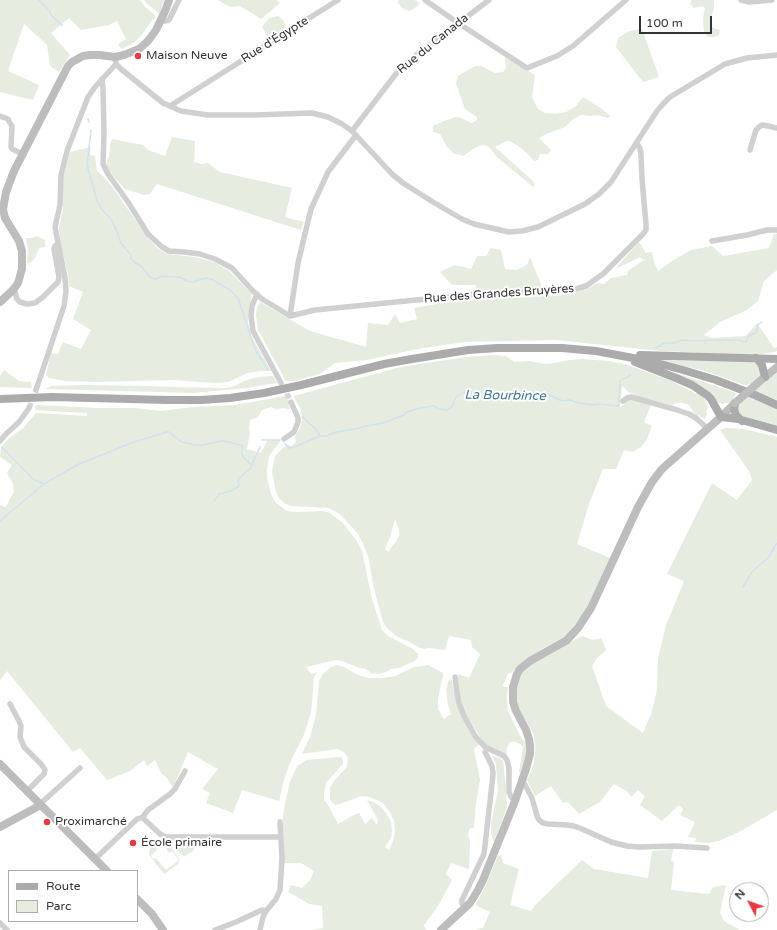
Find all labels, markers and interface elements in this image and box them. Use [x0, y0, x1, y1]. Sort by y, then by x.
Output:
scale bar [641, 8, 714, 34]
street label: Rue du Canada [395, 11, 471, 77]
street label: Rue d'Égypte [239, 14, 311, 66]
text: 100 m [646, 16, 683, 30]
place label: Maison Neuve [146, 49, 227, 63]
marker: Maison Neuve [133, 51, 143, 61]
street label: Rue des Grandes Bruyères [424, 282, 574, 306]
water label: La Bourbince [464, 387, 546, 405]
place label: Proximarché [55, 815, 127, 829]
marker: Proximarché [42, 817, 52, 827]
place label: École primaire [141, 836, 222, 850]
marker: École primaire [128, 838, 138, 848]
legend [8, 870, 138, 922]
text: Route [46, 879, 80, 893]
north arrow [729, 882, 769, 922]
text: N [733, 887, 748, 902]
text: Parc [46, 899, 71, 913]

